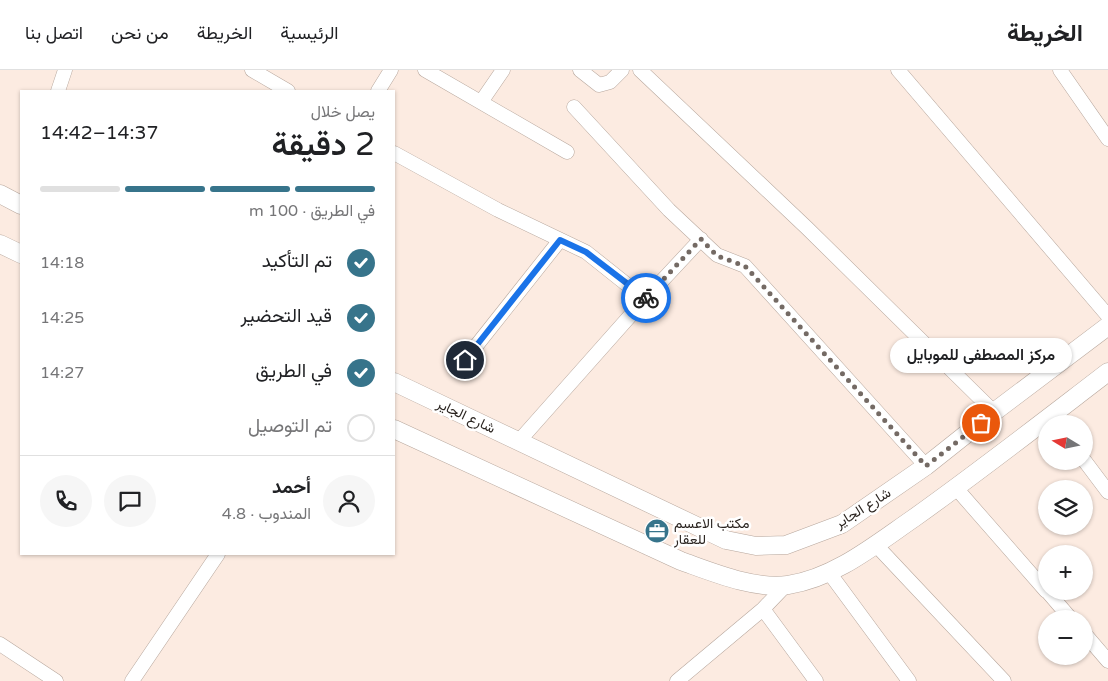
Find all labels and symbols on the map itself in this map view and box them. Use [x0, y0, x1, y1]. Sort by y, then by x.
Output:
courier [621, 273, 671, 323]
callout: مركز المصطفى للموبايل [890, 338, 1072, 373]
pin [444, 339, 486, 381]
street label: شارع الجاير [432, 395, 498, 439]
pin [960, 402, 1002, 444]
north arrow [1038, 415, 1092, 470]
street label: شارع الجاير [831, 484, 895, 534]
place label: مكتب الاعسم للعقار [673, 515, 749, 548]
office icon: مكتب الاعسم للعقار [644, 518, 670, 544]

